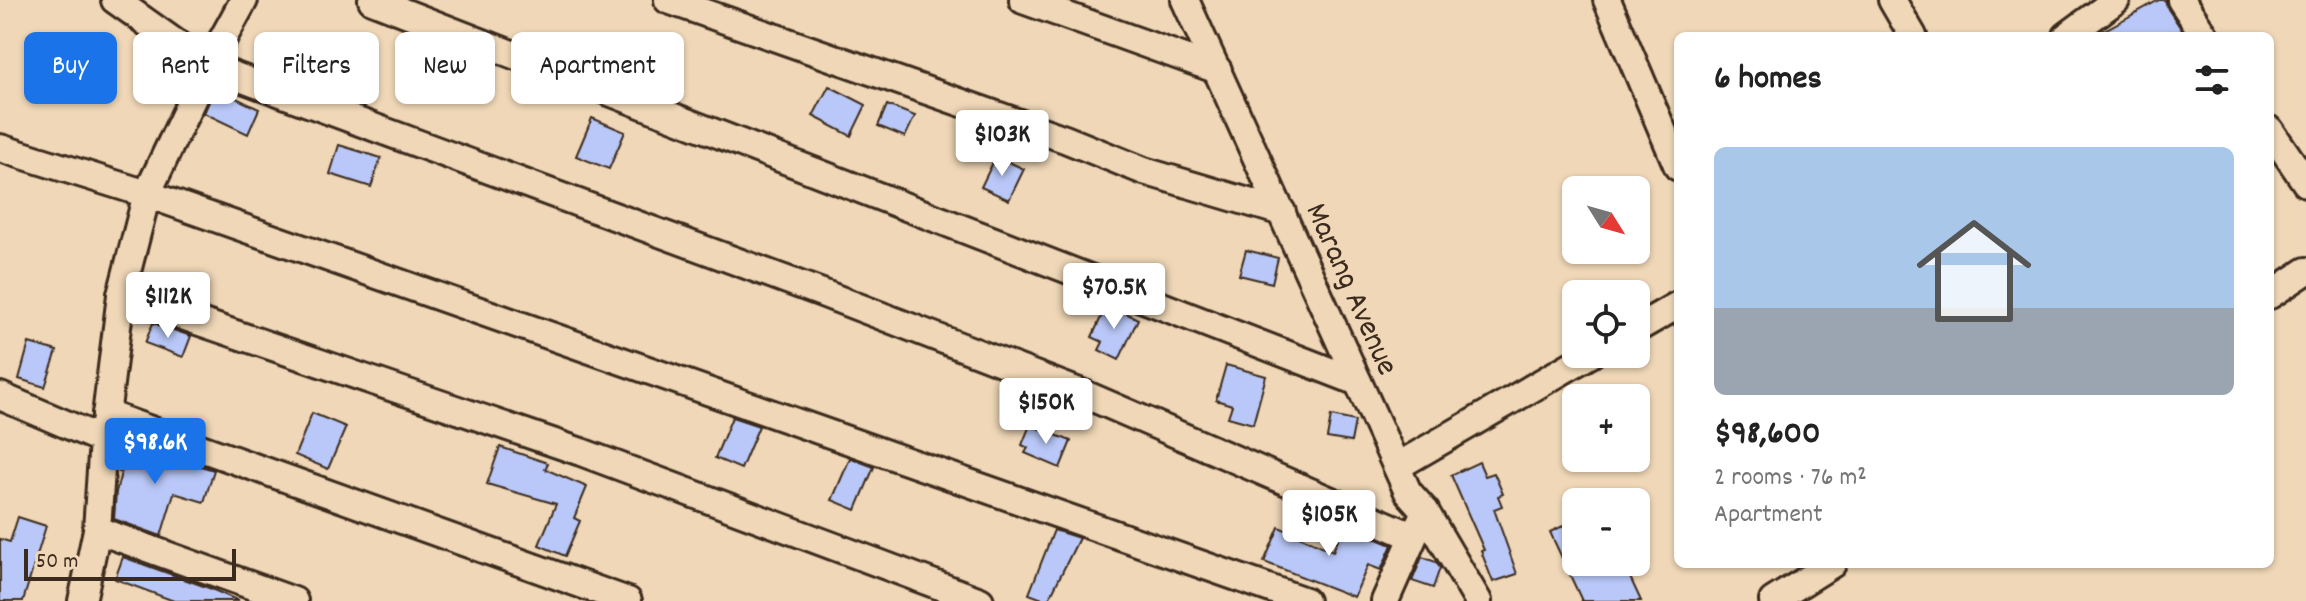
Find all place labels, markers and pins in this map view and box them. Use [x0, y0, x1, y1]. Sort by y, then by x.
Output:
pin: $103K [946, 110, 1058, 178]
pin: $70.5K [1049, 263, 1179, 331]
pin: $112K [112, 272, 224, 340]
pin: $150K [990, 378, 1102, 446]
pin: $98.6K [90, 418, 220, 486]
pin: $105K [1273, 490, 1385, 558]

